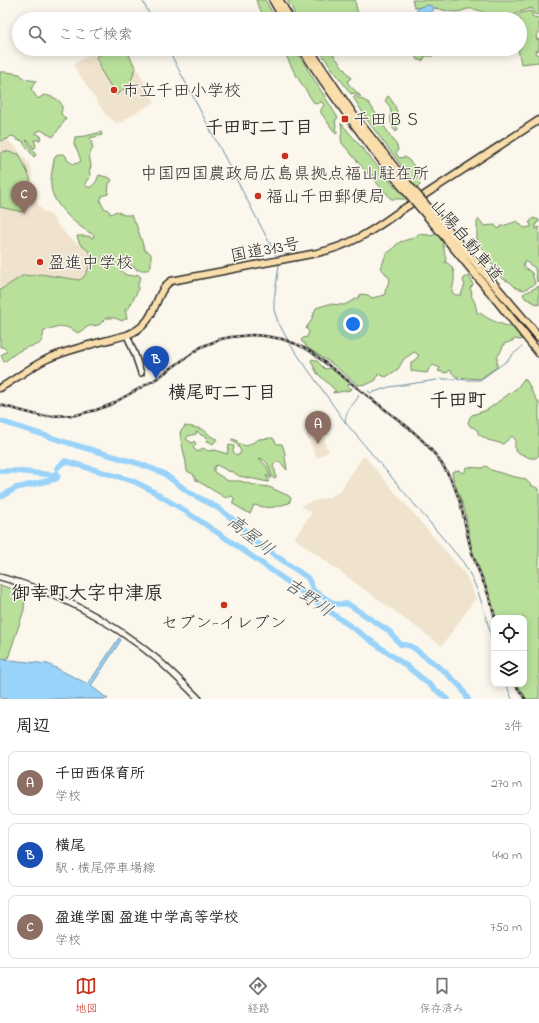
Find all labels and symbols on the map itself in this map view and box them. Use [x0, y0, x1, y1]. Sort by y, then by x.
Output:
place label: 市立千田小学校 [122, 79, 241, 104]
marker: 市立千田小学校 [109, 85, 119, 95]
place label: 千田ＢＳ [353, 108, 421, 133]
marker: 千田ＢＳ [340, 114, 350, 124]
district label: 千田町二丁目 [205, 116, 313, 142]
marker: 中国四国農政局広島県拠点福山駐在所 [280, 151, 290, 161]
place label: 中国四国農政局広島県拠点福山駐在所 [141, 162, 430, 187]
pin: C [11, 181, 37, 214]
place label: 福山千田郵便局 [266, 185, 385, 210]
marker: 福山千田郵便局 [253, 191, 263, 201]
street label: 山陽自動車道 [423, 194, 508, 288]
street label: 国道313号 [228, 231, 302, 269]
place label: 盈進中学校 [48, 251, 133, 276]
marker: 盈進中学校 [35, 257, 45, 267]
your location [343, 314, 363, 334]
pin: B [143, 346, 169, 379]
district label: 横尾町二丁目 [168, 381, 276, 407]
district label: 千田町 [429, 388, 487, 415]
pin: A [305, 411, 331, 444]
water label: 高屋川 [221, 509, 279, 564]
water label: 吉野川 [278, 573, 337, 625]
district label: 御幸町大字中津原 [11, 581, 163, 608]
marker: セブン-イレブン [219, 600, 229, 610]
place label: セブン-イレブン [161, 611, 287, 636]

